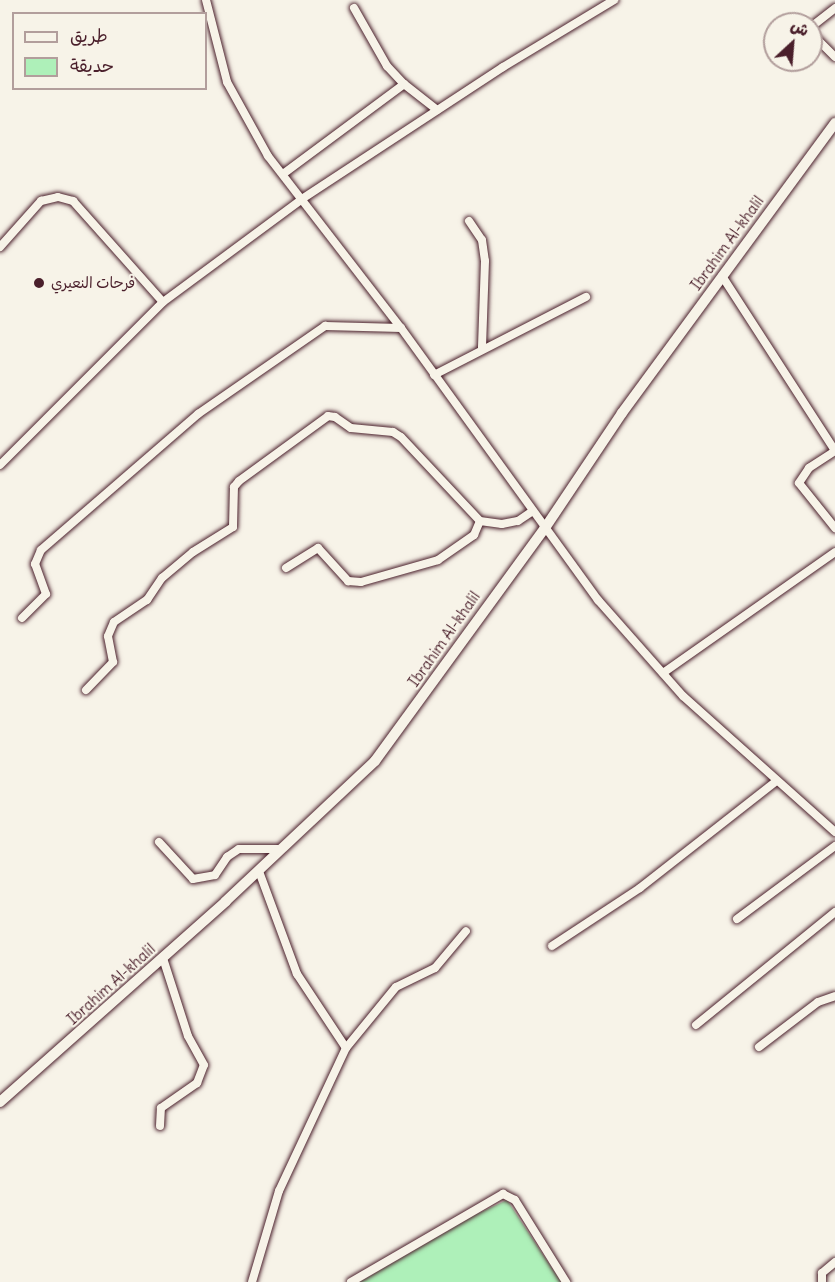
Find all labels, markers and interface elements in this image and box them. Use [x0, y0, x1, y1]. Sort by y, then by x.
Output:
legend [12, 12, 207, 90]
north arrow [763, 12, 823, 72]
text: ش [788, 15, 812, 40]
text: طريق [70, 24, 108, 47]
text: حديقة [70, 54, 114, 77]
street label: Ibrahim Al-khalil [687, 192, 767, 294]
place label: فرحات النعيري [51, 274, 135, 292]
marker: فرحات النعيري [32, 276, 46, 290]
street label: Ibrahim Al-khalil [404, 588, 484, 690]
street label: Ibrahim Al-khalil [63, 940, 159, 1028]

